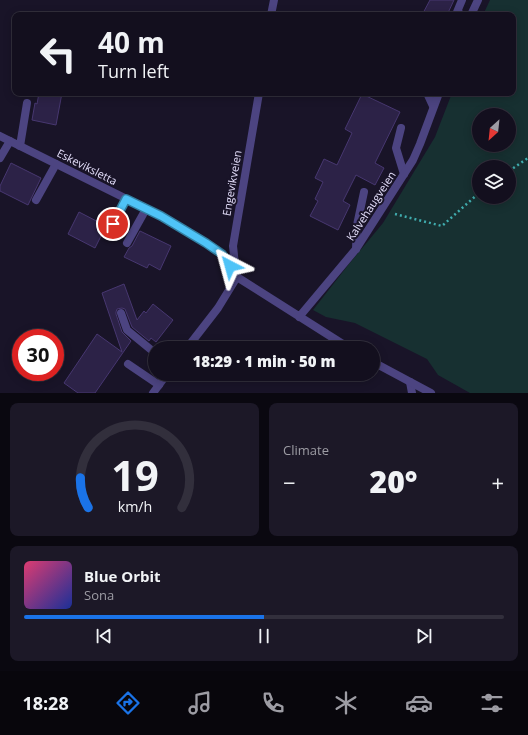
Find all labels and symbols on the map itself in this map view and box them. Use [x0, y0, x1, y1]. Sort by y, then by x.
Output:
north arrow [472, 108, 516, 152]
street label: Eskeviksletta [55, 145, 120, 188]
street label: Engevikveien [218, 149, 245, 217]
street label: Kalvehaugveien [342, 168, 399, 243]
pin [96, 207, 130, 241]
position arrow [209, 245, 251, 287]
speed limit sign: 30 [12, 329, 64, 381]

